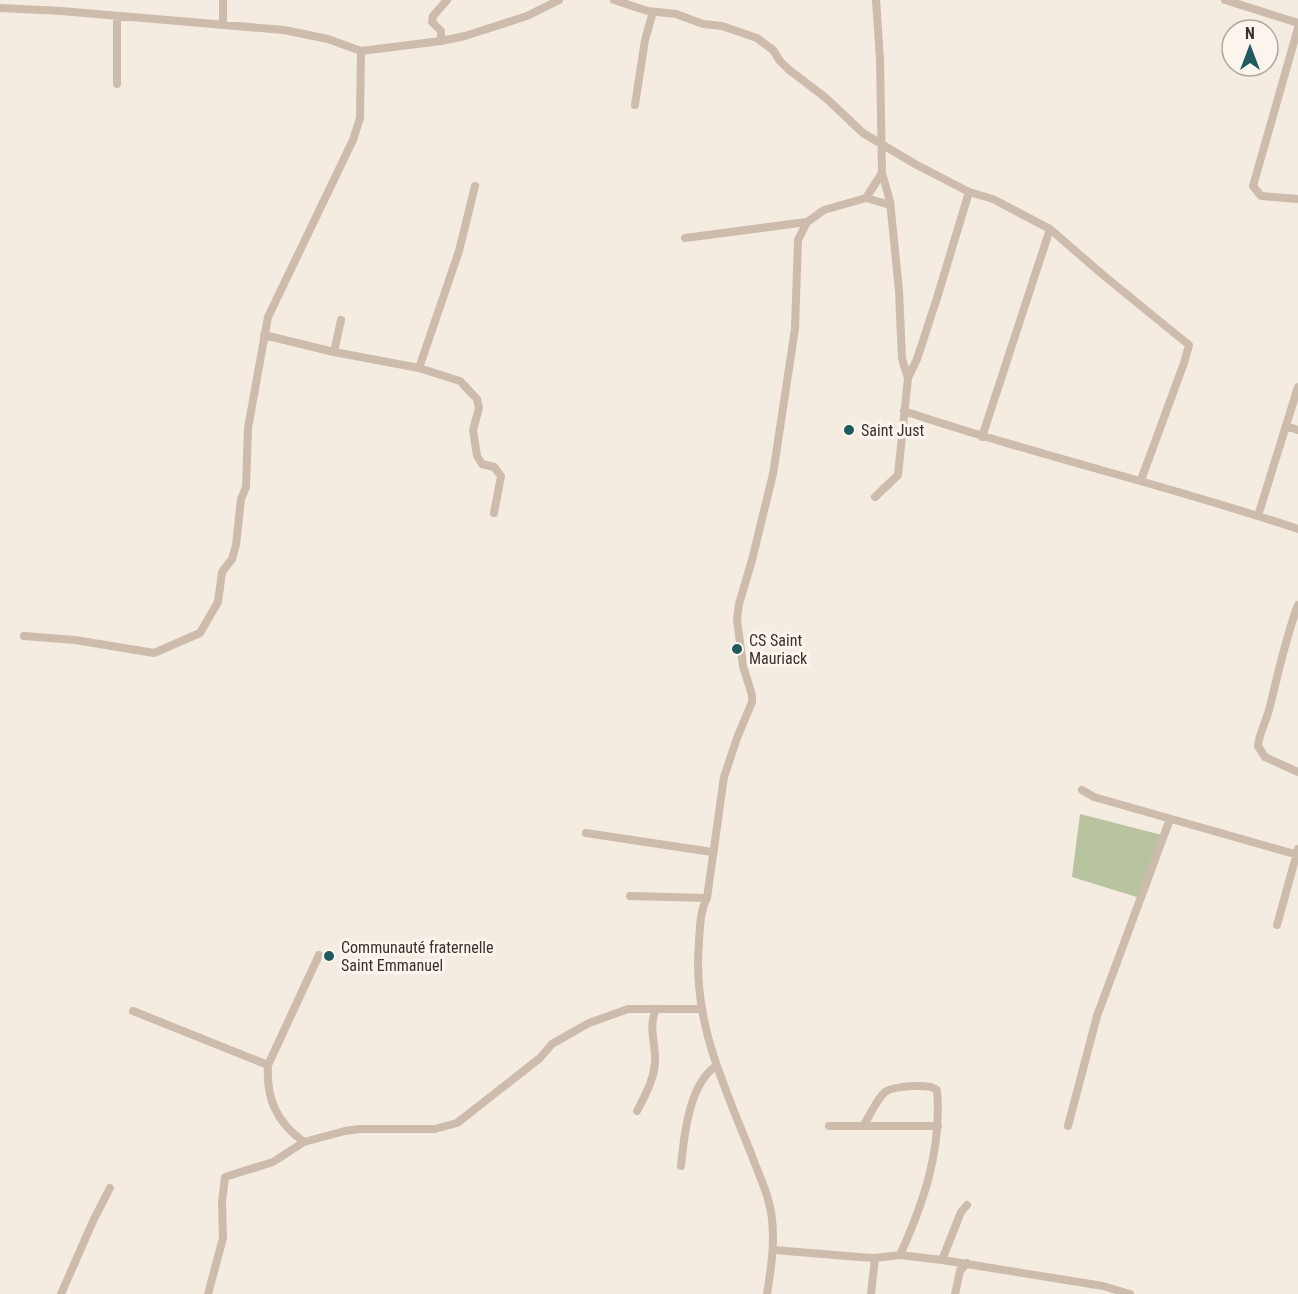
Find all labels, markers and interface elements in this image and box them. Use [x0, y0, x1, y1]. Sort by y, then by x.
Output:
north arrow [1220, 18, 1280, 78]
text: N [1245, 24, 1255, 43]
place label: Saint Just [861, 421, 925, 440]
marker: Saint Just [842, 423, 856, 437]
place label: CS Saint Mauriack [749, 631, 808, 668]
marker: CS Saint Mauriack [730, 642, 744, 656]
place label: Communauté fraternelle Saint Emmanuel [341, 938, 493, 975]
marker: Communauté fraternelle Saint Emmanuel [322, 949, 336, 963]

